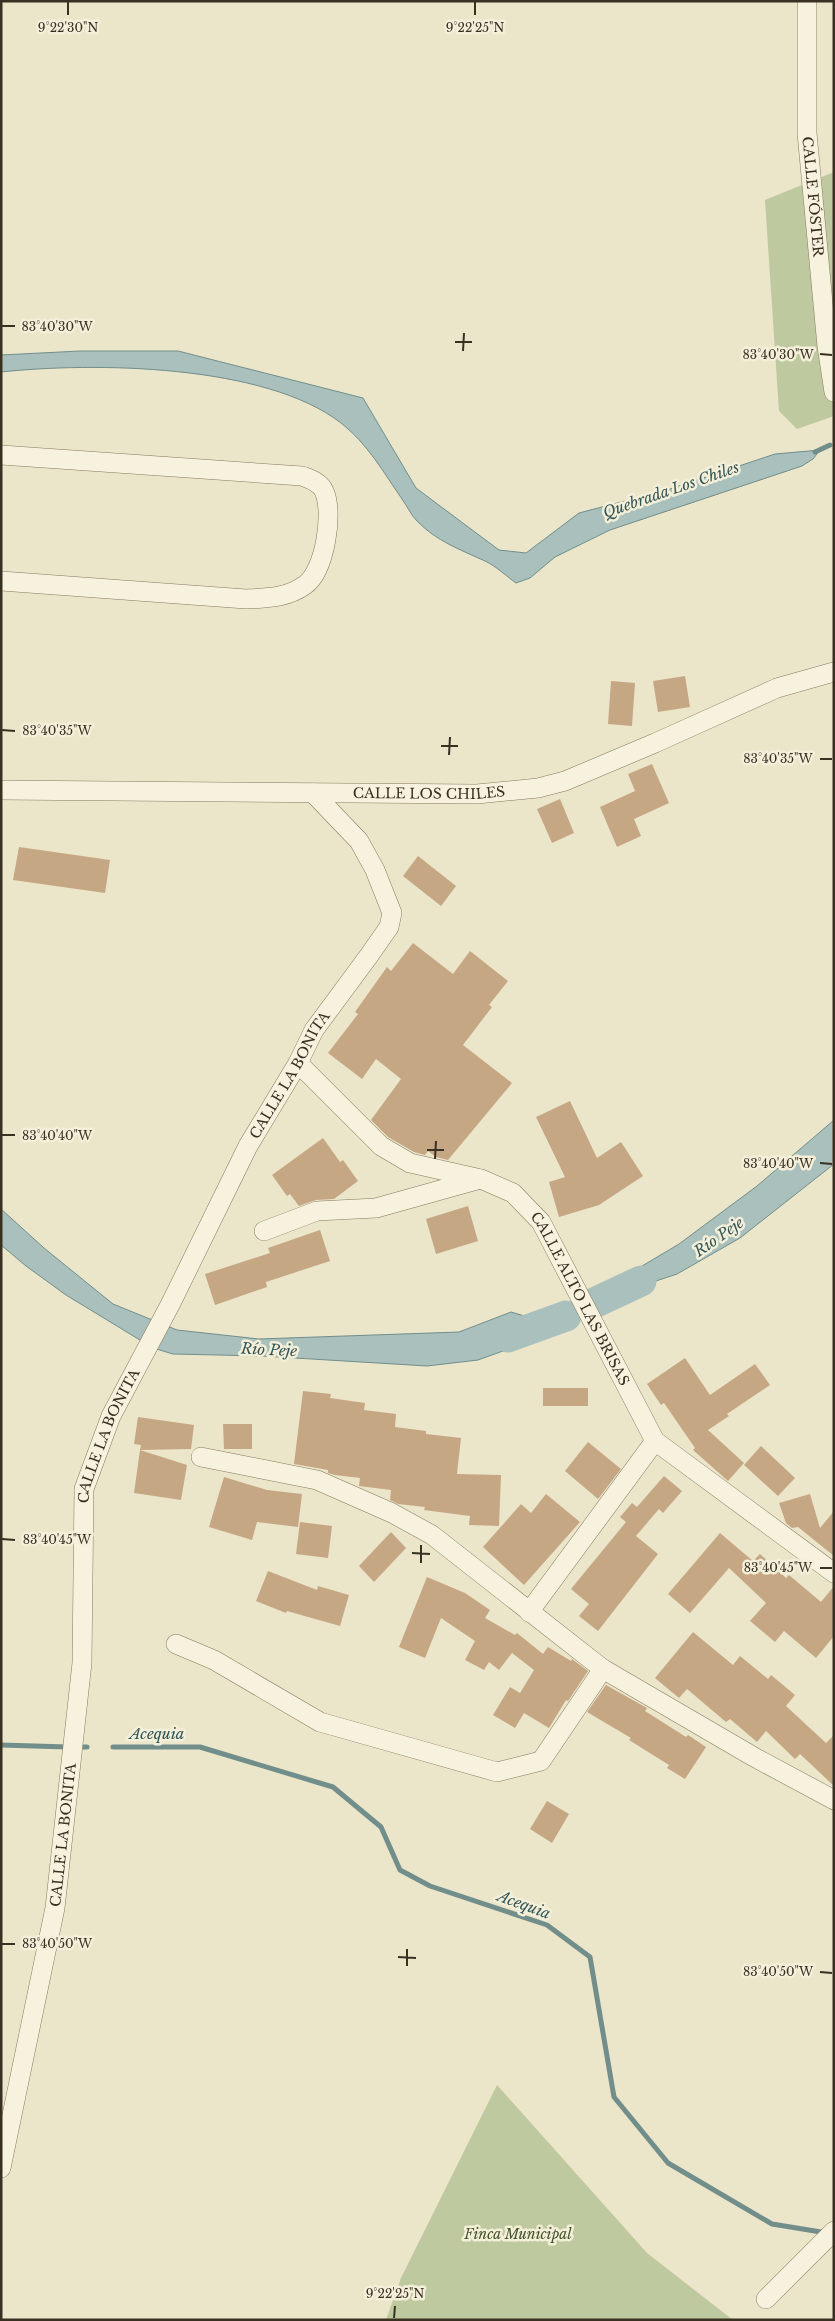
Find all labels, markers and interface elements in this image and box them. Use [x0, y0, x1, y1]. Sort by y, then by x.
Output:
text: 9°22'30"N [38, 20, 98, 35]
text: 9°22'25"N [446, 20, 505, 35]
street label: CALLE FÓSTER [798, 136, 828, 259]
text: 83°40'30"W [21, 319, 93, 334]
text: 83°40'30"W [742, 347, 814, 362]
water label: Quebrada Los Chiles [600, 457, 742, 522]
text: 83°40'35"W [22, 723, 93, 738]
text: 83°40'35"W [743, 751, 814, 766]
street label: CALLE LOS CHILES [353, 782, 506, 803]
street label: CALLE LA BONITA [246, 1008, 334, 1142]
text: 83°40'40"W [22, 1128, 93, 1143]
text: 83°40'40"W [743, 1156, 814, 1171]
street label: CALLE ALTO LAS BRISAS [527, 1208, 634, 1389]
water label: Río Peje [689, 1213, 747, 1261]
water label: Río Peje [239, 1338, 298, 1360]
street label: CALLE LA BONITA [74, 1365, 144, 1503]
text: 83°40'45"W [23, 1532, 92, 1547]
text: 83°40'45"W [744, 1560, 813, 1575]
water label: Acequia [128, 1724, 184, 1743]
street label: CALLE LA BONITA [46, 1762, 80, 1908]
water label: Acequia [493, 1886, 553, 1923]
text: 83°40'50"W [22, 1936, 93, 1951]
text: 83°40'50"W [743, 1964, 814, 1979]
park label: Finca Municipal [463, 2225, 572, 2243]
text: 9°22'25"N [366, 2286, 425, 2301]

